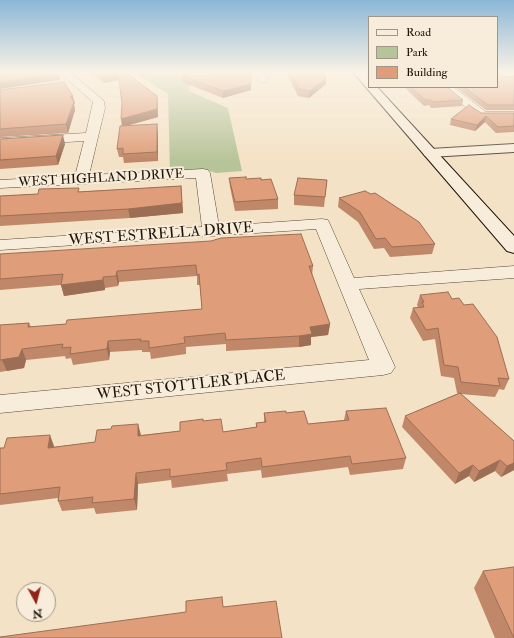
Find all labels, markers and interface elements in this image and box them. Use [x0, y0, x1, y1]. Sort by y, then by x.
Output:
legend [368, 16, 498, 88]
text: Road [406, 25, 431, 40]
text: Park [406, 45, 428, 60]
text: Building [406, 65, 447, 80]
street label: WEST HIGHLAND DRIVE [18, 167, 184, 191]
street label: WEST ESTRELLA DRIVE [68, 220, 254, 250]
street label: WEST STOTTLER PLACE [96, 367, 286, 405]
north arrow [16, 582, 56, 622]
text: N [32, 606, 43, 620]

